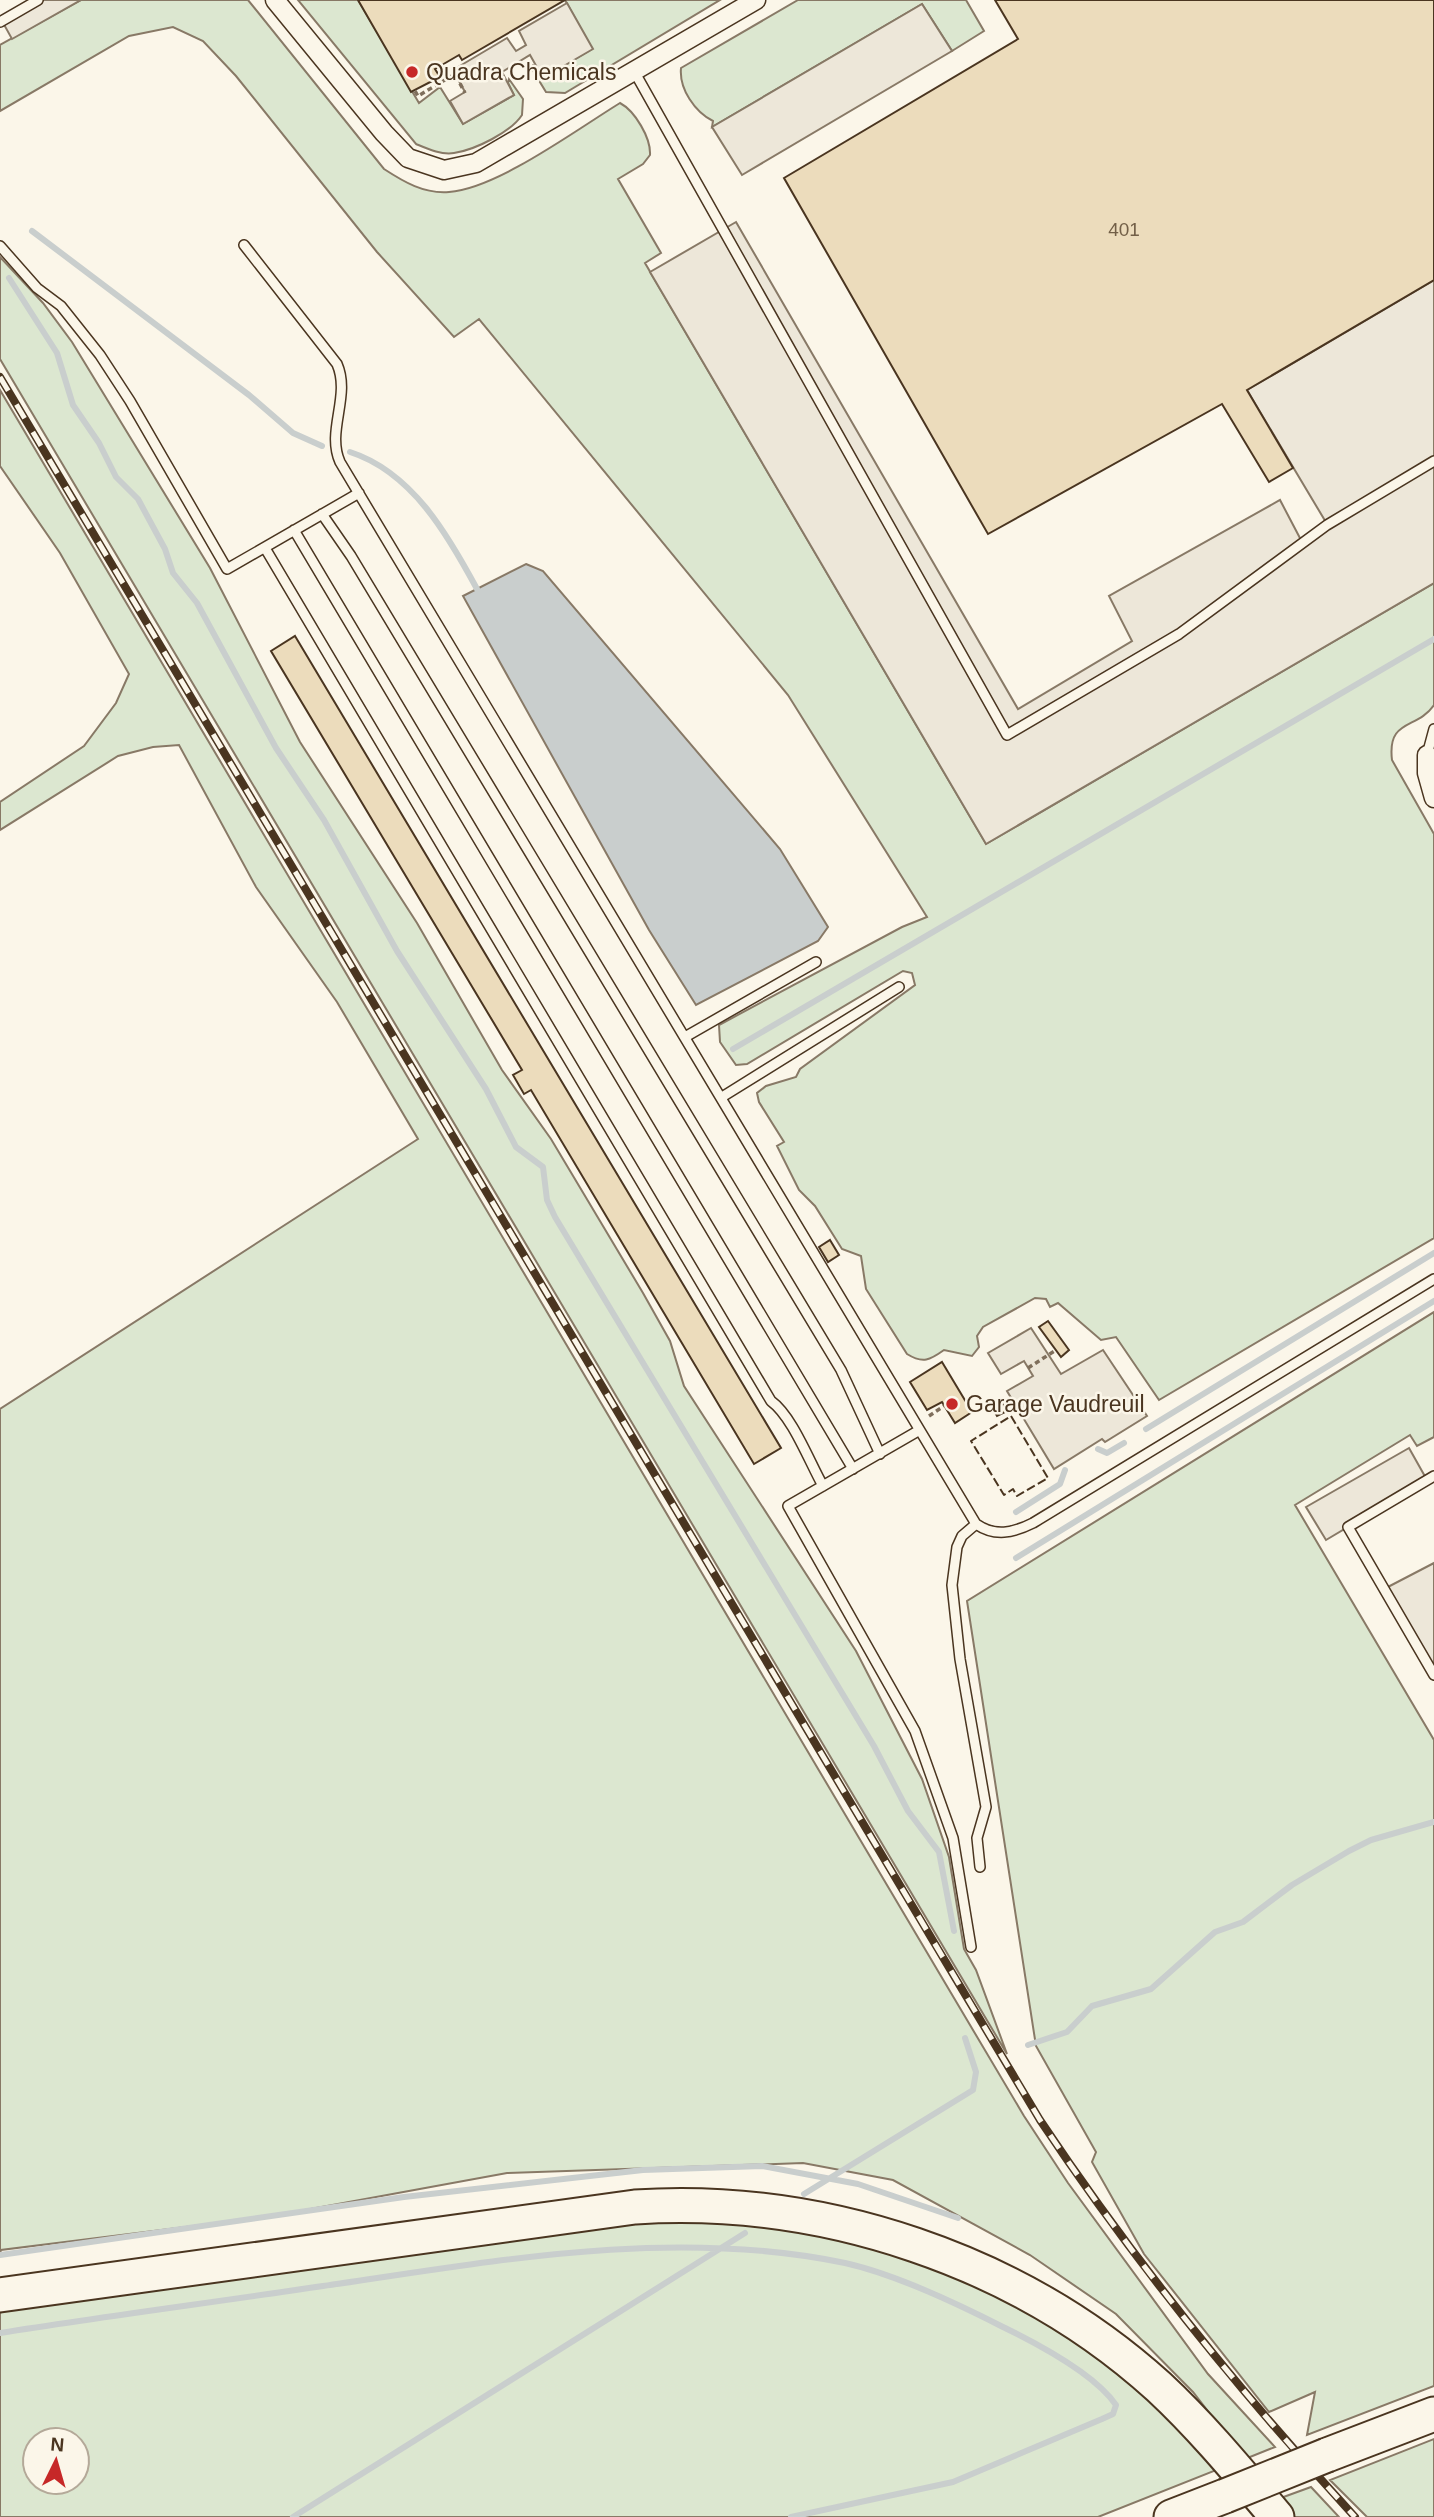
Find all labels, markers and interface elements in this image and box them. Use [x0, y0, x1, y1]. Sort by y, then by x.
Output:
place label: Quadra Chemicals [426, 59, 616, 85]
marker: Quadra Chemicals [404, 64, 420, 80]
house number: 401 [1108, 219, 1140, 240]
place label: Garage Vaudreuil [966, 1391, 1145, 1417]
marker: Garage Vaudreuil [944, 1396, 960, 1412]
north arrow [21, 2426, 91, 2496]
text: N [50, 2434, 65, 2456]

